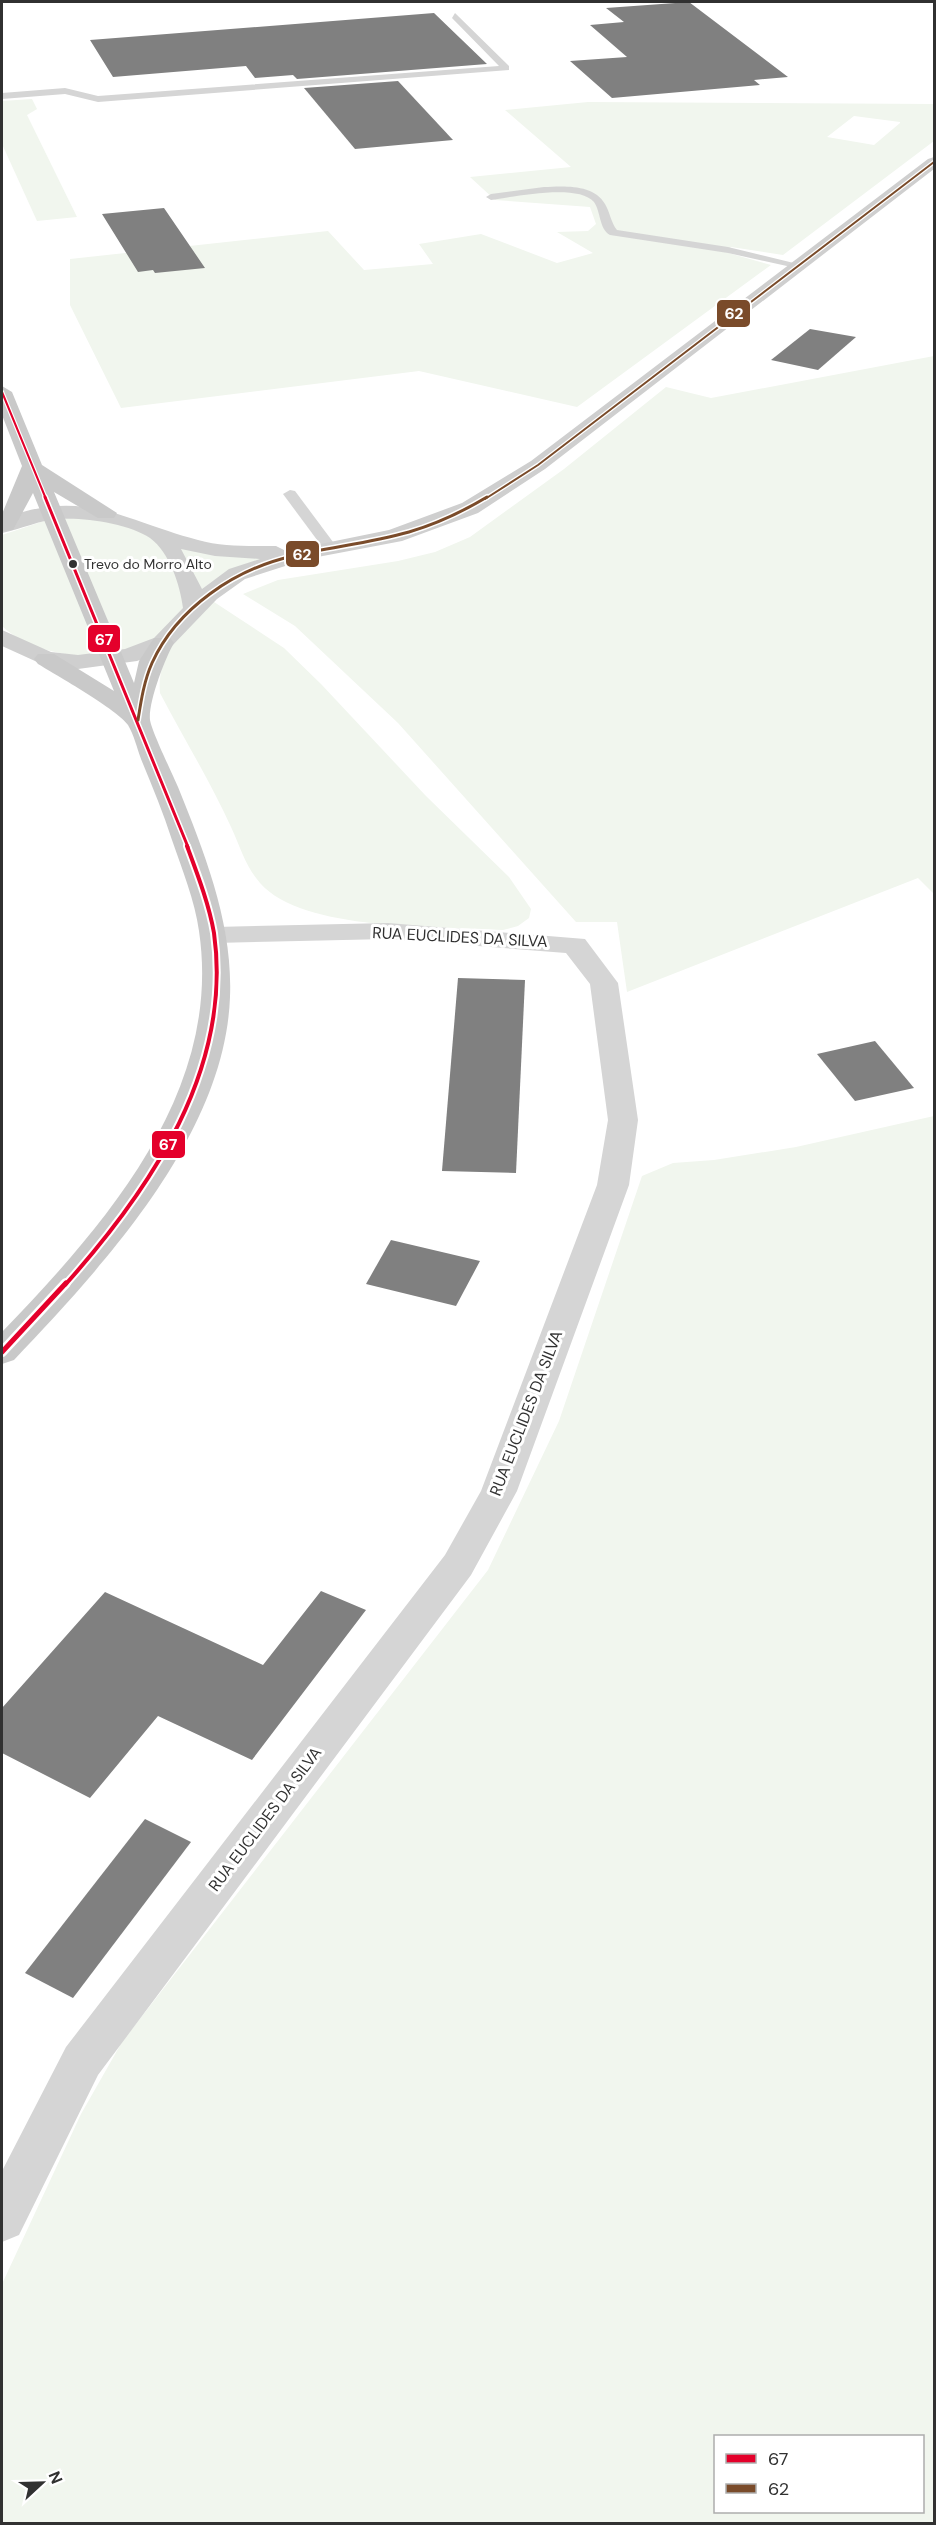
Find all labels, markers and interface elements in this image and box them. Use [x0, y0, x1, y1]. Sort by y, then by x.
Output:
line badge: 62 [716, 299, 751, 328]
text: 62 [724, 303, 744, 324]
line badge: 62 [285, 540, 320, 568]
text: 62 [292, 544, 312, 565]
place label: Trevo do Morro Alto [84, 555, 212, 573]
marker: Trevo do Morro Alto [67, 558, 79, 570]
line badge: 67 [87, 624, 121, 653]
text: 67 [95, 629, 114, 650]
street label: RUA EUCLIDES DA SILVA [372, 922, 549, 952]
line badge: 67 [151, 1130, 186, 1159]
text: 67 [159, 1134, 178, 1155]
street label: RUA EUCLIDES DA SILVA [485, 1327, 567, 1499]
street label: RUA EUCLIDES DA SILVA [204, 1742, 326, 1895]
legend [714, 2435, 924, 2513]
text: 67 [768, 2447, 788, 2471]
north arrow [12, 2453, 72, 2513]
text: N [44, 2468, 67, 2487]
text: 62 [768, 2477, 789, 2501]

